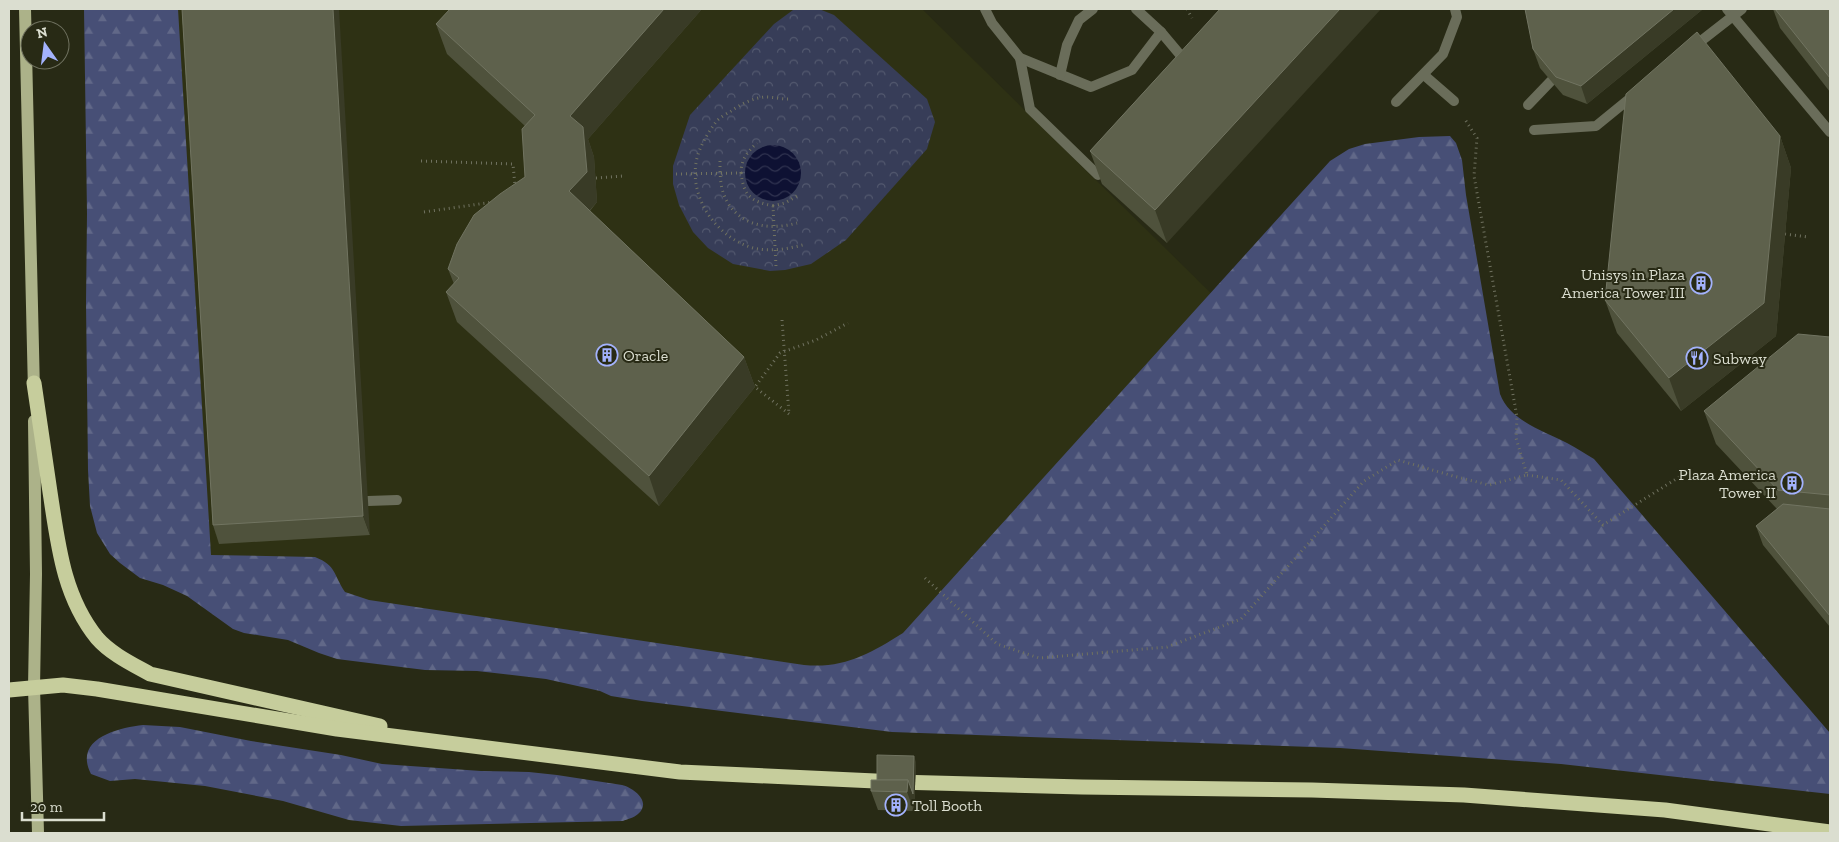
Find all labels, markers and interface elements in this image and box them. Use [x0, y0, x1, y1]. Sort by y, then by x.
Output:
north arrow [20, 20, 70, 70]
text: N [35, 23, 50, 42]
place label: Unisys in Plaza America Tower III [1562, 265, 1685, 302]
building icon: Unisys in Plaza America Tower III [1689, 271, 1713, 295]
building icon: Oracle [595, 343, 619, 367]
place label: Oracle [623, 346, 668, 365]
restaurant icon: Subway [1685, 346, 1709, 370]
place label: Subway [1713, 349, 1768, 368]
place label: Plaza America Tower II [1679, 465, 1776, 502]
building icon: Plaza America Tower II [1780, 471, 1804, 495]
scale bar [22, 790, 105, 822]
building icon: Toll Booth [884, 793, 908, 817]
place label: Toll Booth [912, 796, 982, 815]
text: 20 m [30, 798, 63, 816]

